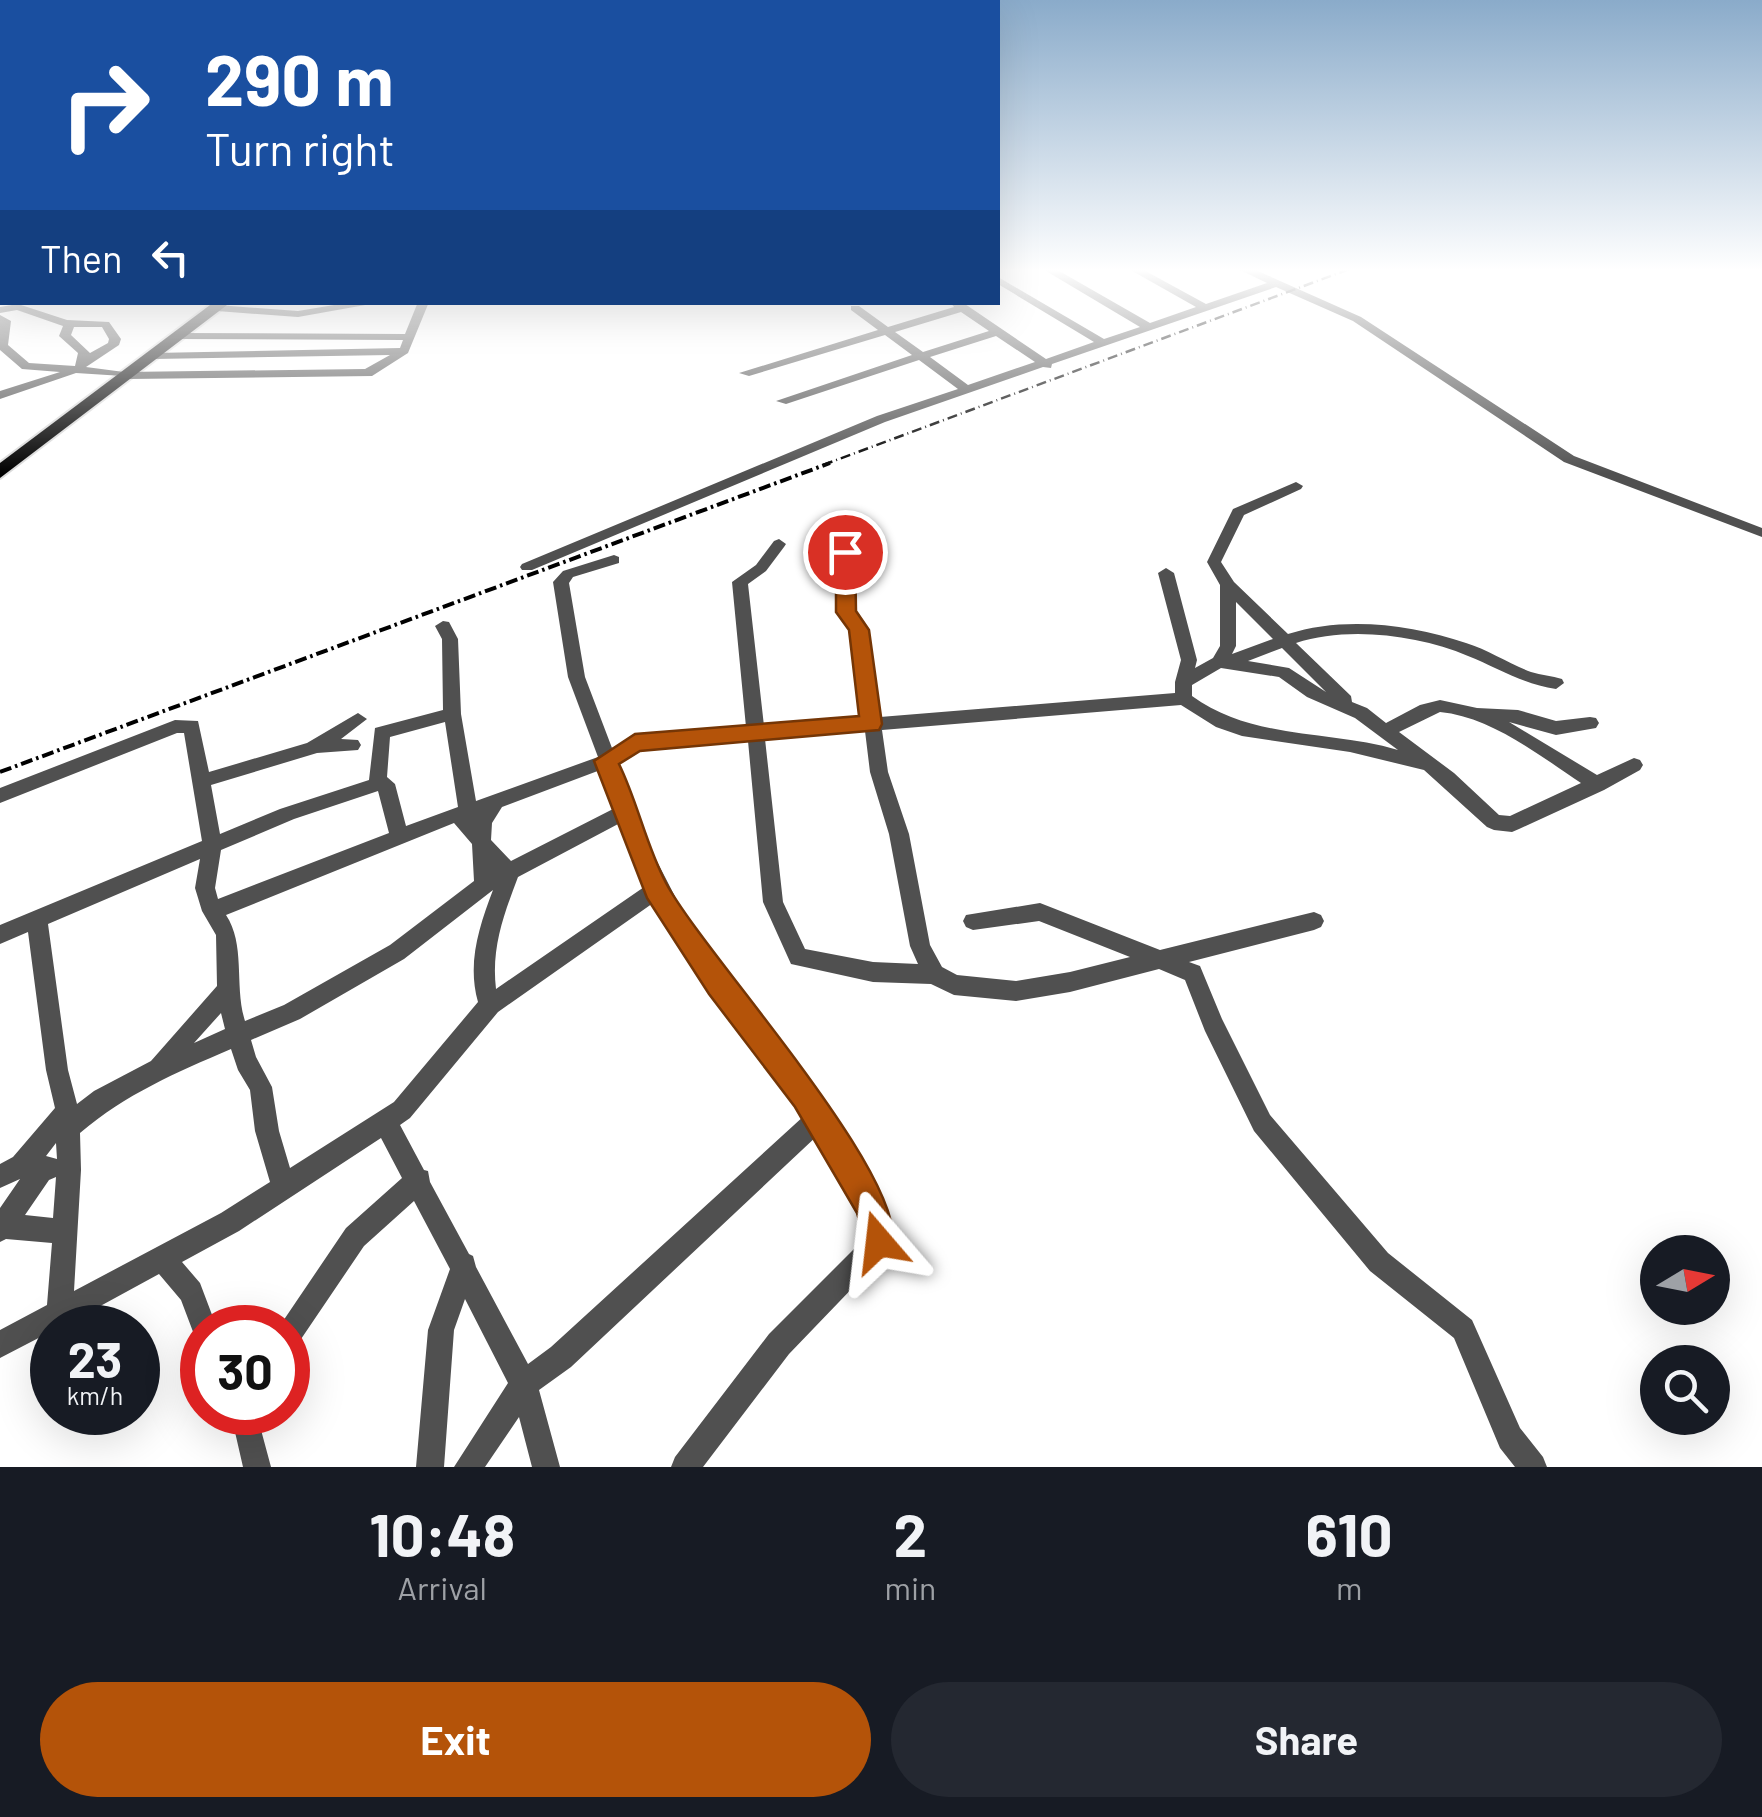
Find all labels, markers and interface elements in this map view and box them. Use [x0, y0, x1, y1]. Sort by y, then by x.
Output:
text: 290 m [205, 36, 394, 120]
icon: right [40, 40, 170, 170]
text: Turn right [205, 121, 395, 175]
icon: left [143, 230, 198, 285]
text: Then [40, 235, 123, 281]
pin [803, 510, 888, 595]
icon: arrive [818, 525, 873, 580]
position arrow [827, 1190, 931, 1294]
north arrow [1640, 1235, 1730, 1325]
map controls [1640, 1235, 1730, 1435]
speed limit sign: 30 [180, 1305, 310, 1435]
text: 23 [68, 1328, 122, 1388]
button: search [1640, 1345, 1730, 1435]
text: km/h [67, 1380, 123, 1410]
text: 10:48 [369, 1497, 515, 1569]
text: 2 [894, 1497, 927, 1569]
text: 610 [1306, 1497, 1393, 1569]
text: Arrival [398, 1568, 487, 1606]
text: min [884, 1568, 936, 1606]
text: m [1336, 1568, 1362, 1606]
button: Exit [40, 1682, 871, 1797]
button: Share [891, 1682, 1722, 1797]

